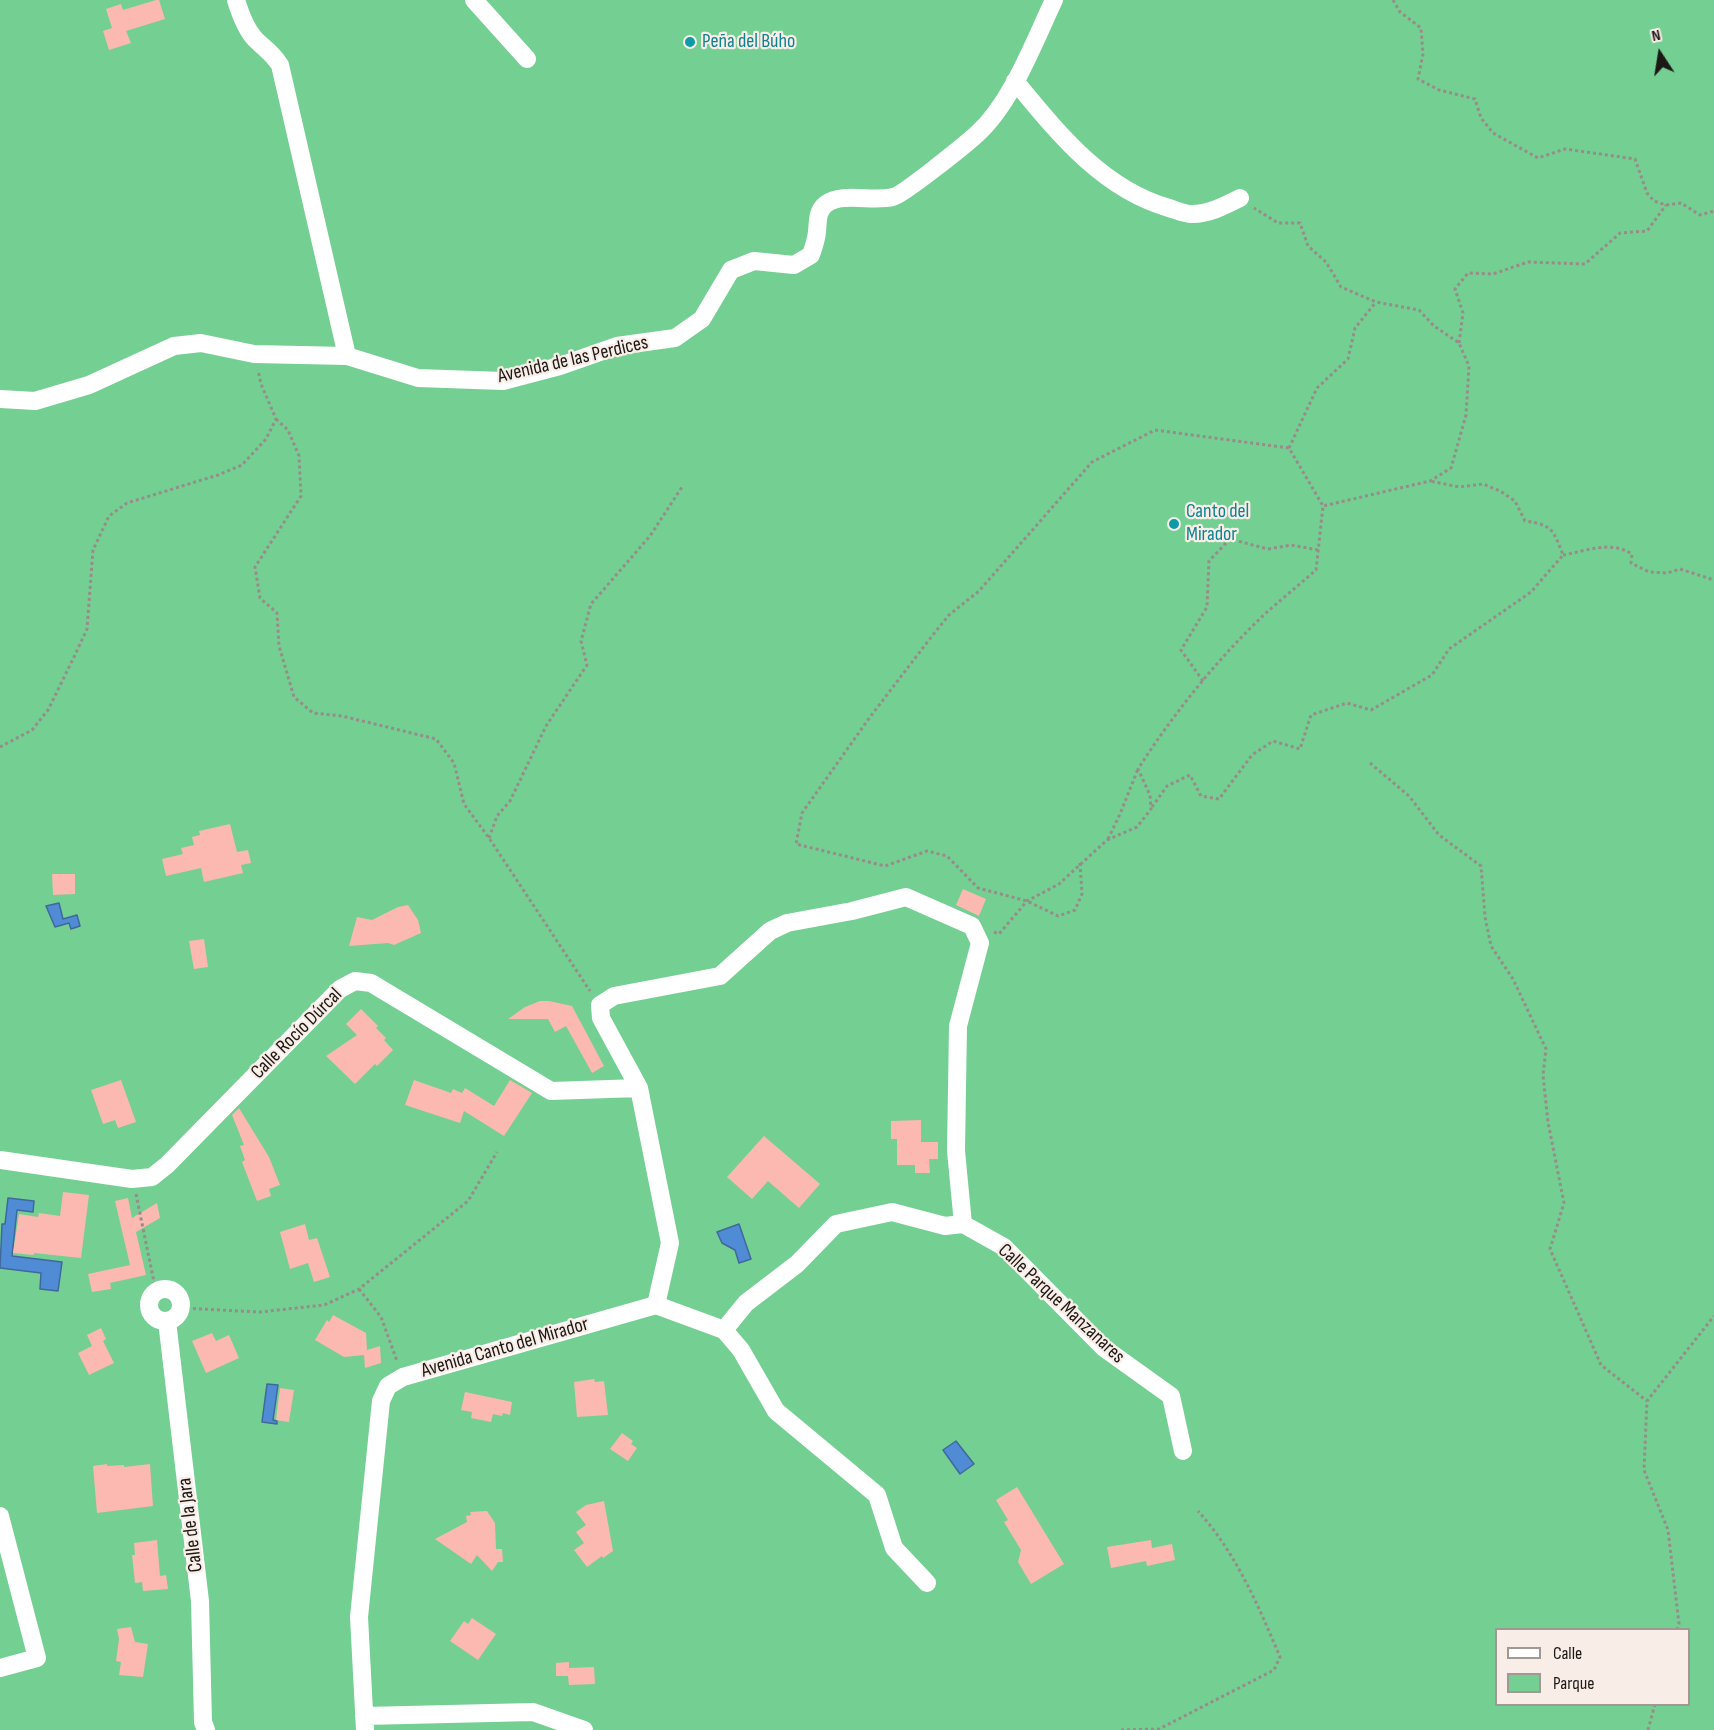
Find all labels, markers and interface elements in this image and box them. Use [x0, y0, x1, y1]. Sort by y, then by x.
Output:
north arrow [1630, 24, 1690, 84]
text: N [1650, 26, 1662, 46]
place label: Peña del Búho [702, 30, 795, 54]
marker: Peña del Búho [683, 35, 697, 49]
street label: Avenida de las Perdices [495, 331, 651, 389]
place label: Canto del Mirador [1186, 500, 1249, 547]
marker: Canto del Mirador [1167, 517, 1181, 531]
street label: Calle Rocío Dúrcal [246, 983, 348, 1085]
street label: Calle Parque Manzanares [993, 1239, 1129, 1369]
street label: Avenida Canto del Mirador [419, 1313, 591, 1383]
street label: Calle de la Jara [173, 1476, 209, 1574]
legend [1495, 1628, 1690, 1706]
text: Calle [1553, 1643, 1582, 1664]
text: Parque [1553, 1673, 1594, 1694]

